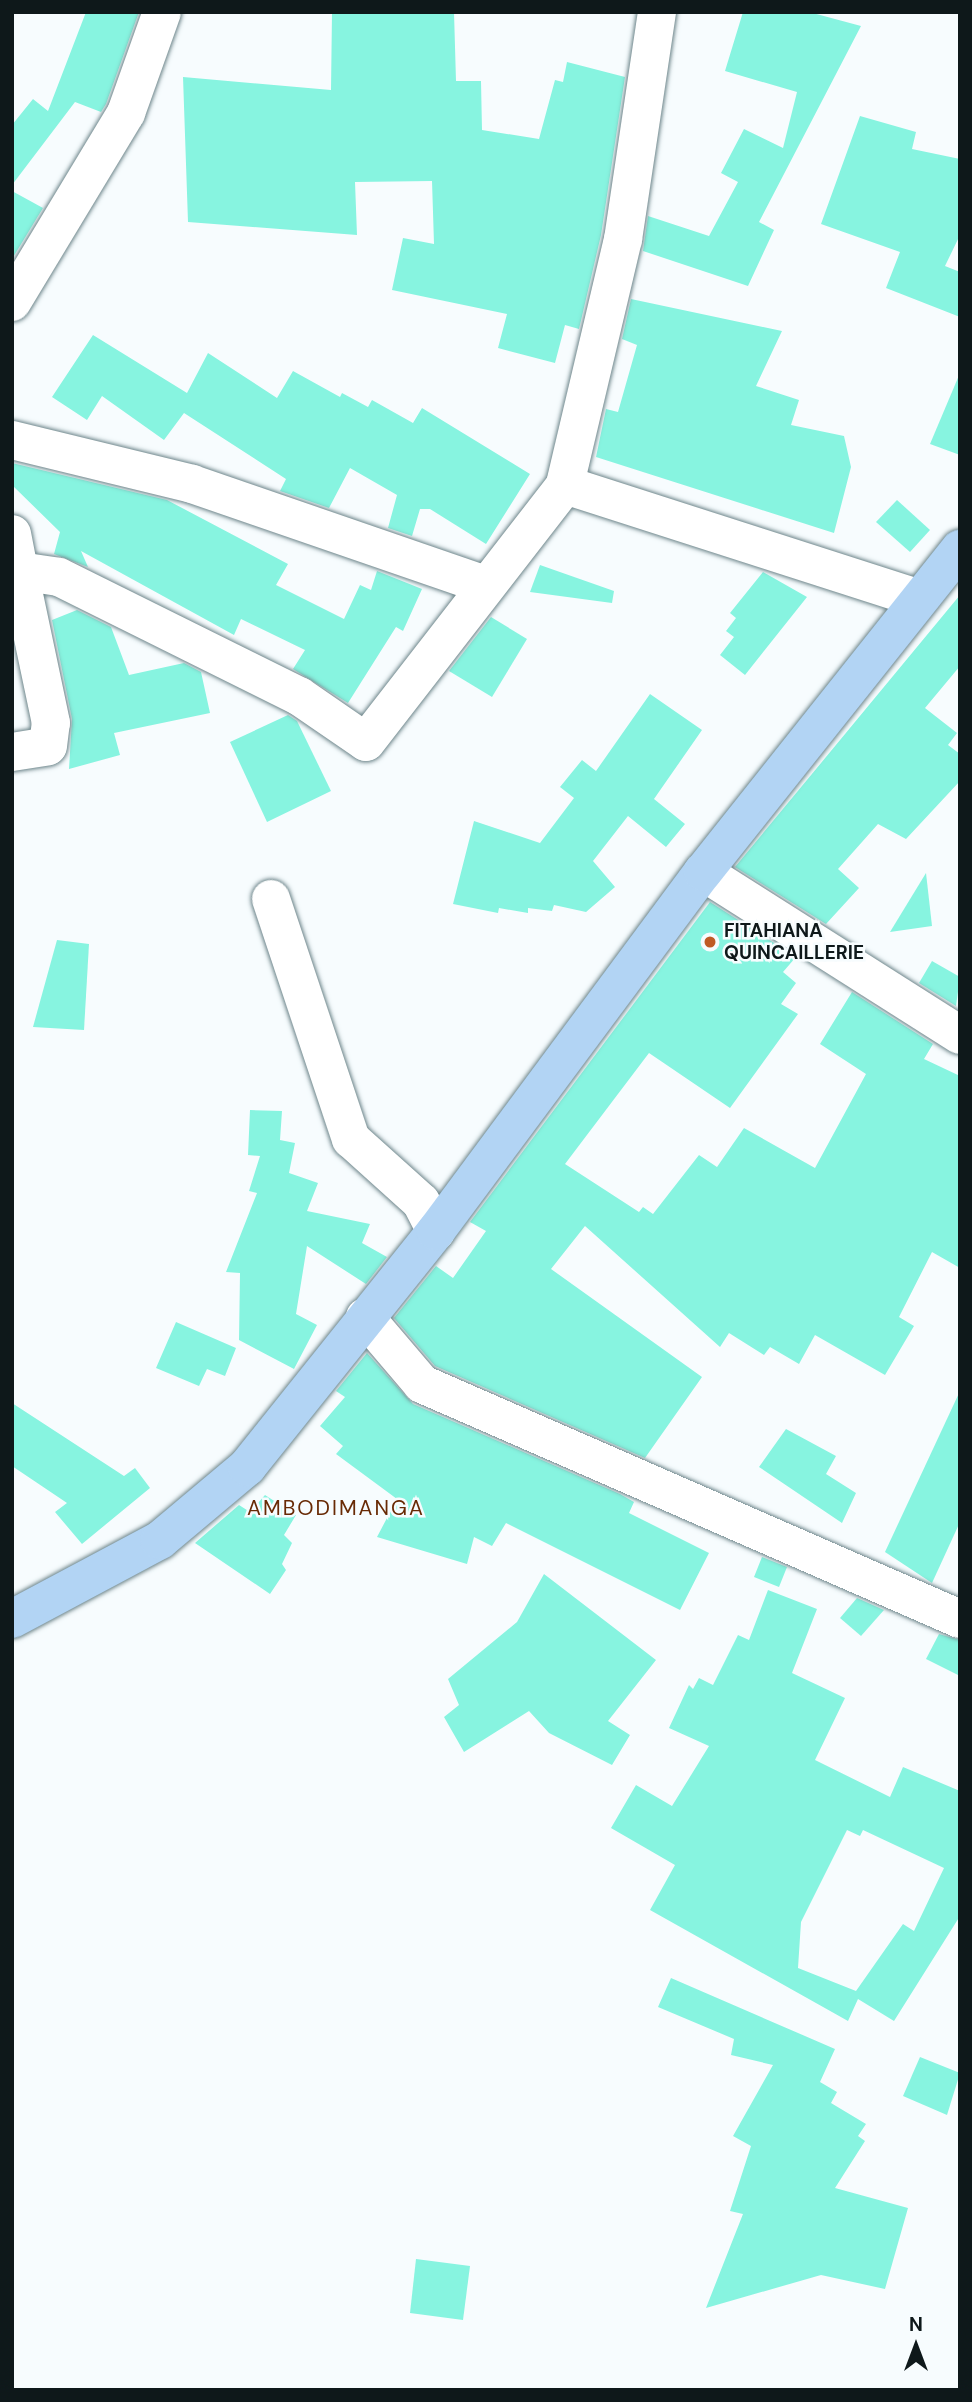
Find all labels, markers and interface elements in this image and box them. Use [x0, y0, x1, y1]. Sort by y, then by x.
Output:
place label: FITAHIANA QUINCAILLERIE [724, 920, 864, 964]
marker: FITAHIANA QUINCAILLERIE [702, 934, 718, 950]
district label: AMBODIMANGA [248, 1495, 424, 1521]
north arrow [881, 2311, 951, 2381]
text: N [909, 2312, 923, 2337]

